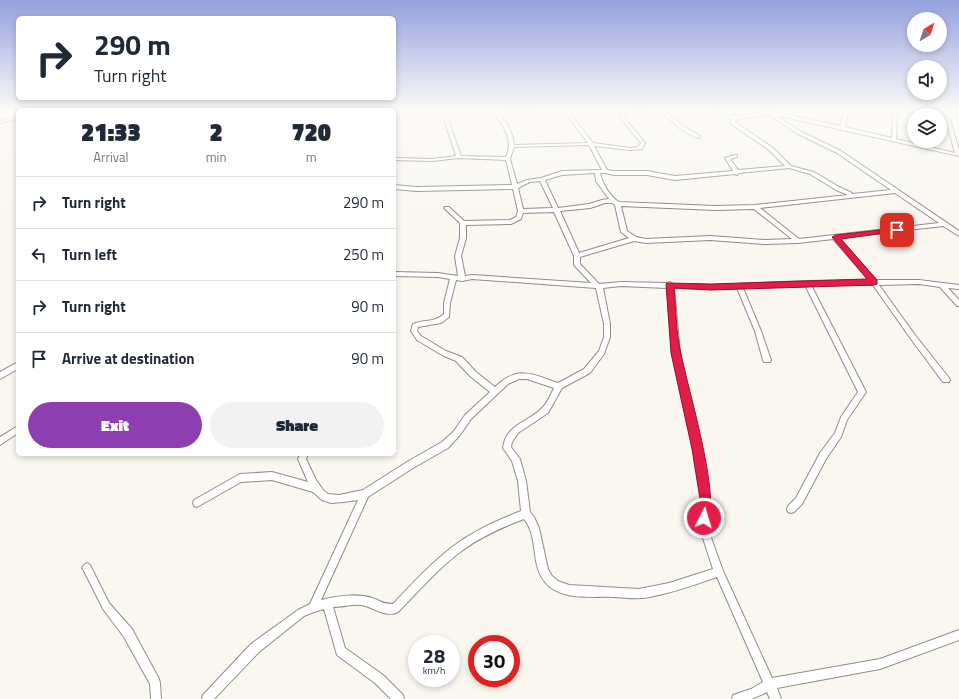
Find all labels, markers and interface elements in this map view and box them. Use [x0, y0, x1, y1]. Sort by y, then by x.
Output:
north arrow [907, 12, 947, 52]
map controls [907, 12, 947, 148]
text: 290 m [94, 23, 171, 66]
icon: right [28, 32, 80, 84]
button: sound [907, 60, 947, 100]
text: Turn right [94, 62, 167, 89]
button: layers [907, 108, 947, 148]
text: 21:33 [81, 114, 141, 150]
text: 2 [209, 114, 223, 150]
text: 720 [291, 114, 331, 150]
text: Arrival [93, 147, 128, 167]
text: min [206, 147, 226, 167]
text: m [306, 147, 317, 167]
text: Turn right [62, 191, 126, 214]
text: 290 m [343, 191, 384, 214]
icon: right [28, 192, 50, 214]
pin [880, 213, 914, 247]
icon: arrive [886, 219, 908, 241]
text: Turn left [62, 243, 117, 266]
text: 250 m [343, 243, 384, 266]
icon: left [28, 244, 50, 266]
text: Turn right [62, 295, 126, 318]
text: 90 m [351, 295, 384, 318]
icon: right [28, 296, 50, 318]
text: Arrive at destination [62, 347, 195, 370]
text: 90 m [351, 347, 384, 370]
icon: arrive [28, 348, 50, 370]
button: Exit [28, 402, 202, 448]
button: Share [210, 402, 384, 448]
position arrow [683, 497, 725, 539]
speed limit sign: 30 [468, 635, 520, 687]
text: 28 [423, 640, 445, 671]
text: km/h [423, 663, 445, 678]

